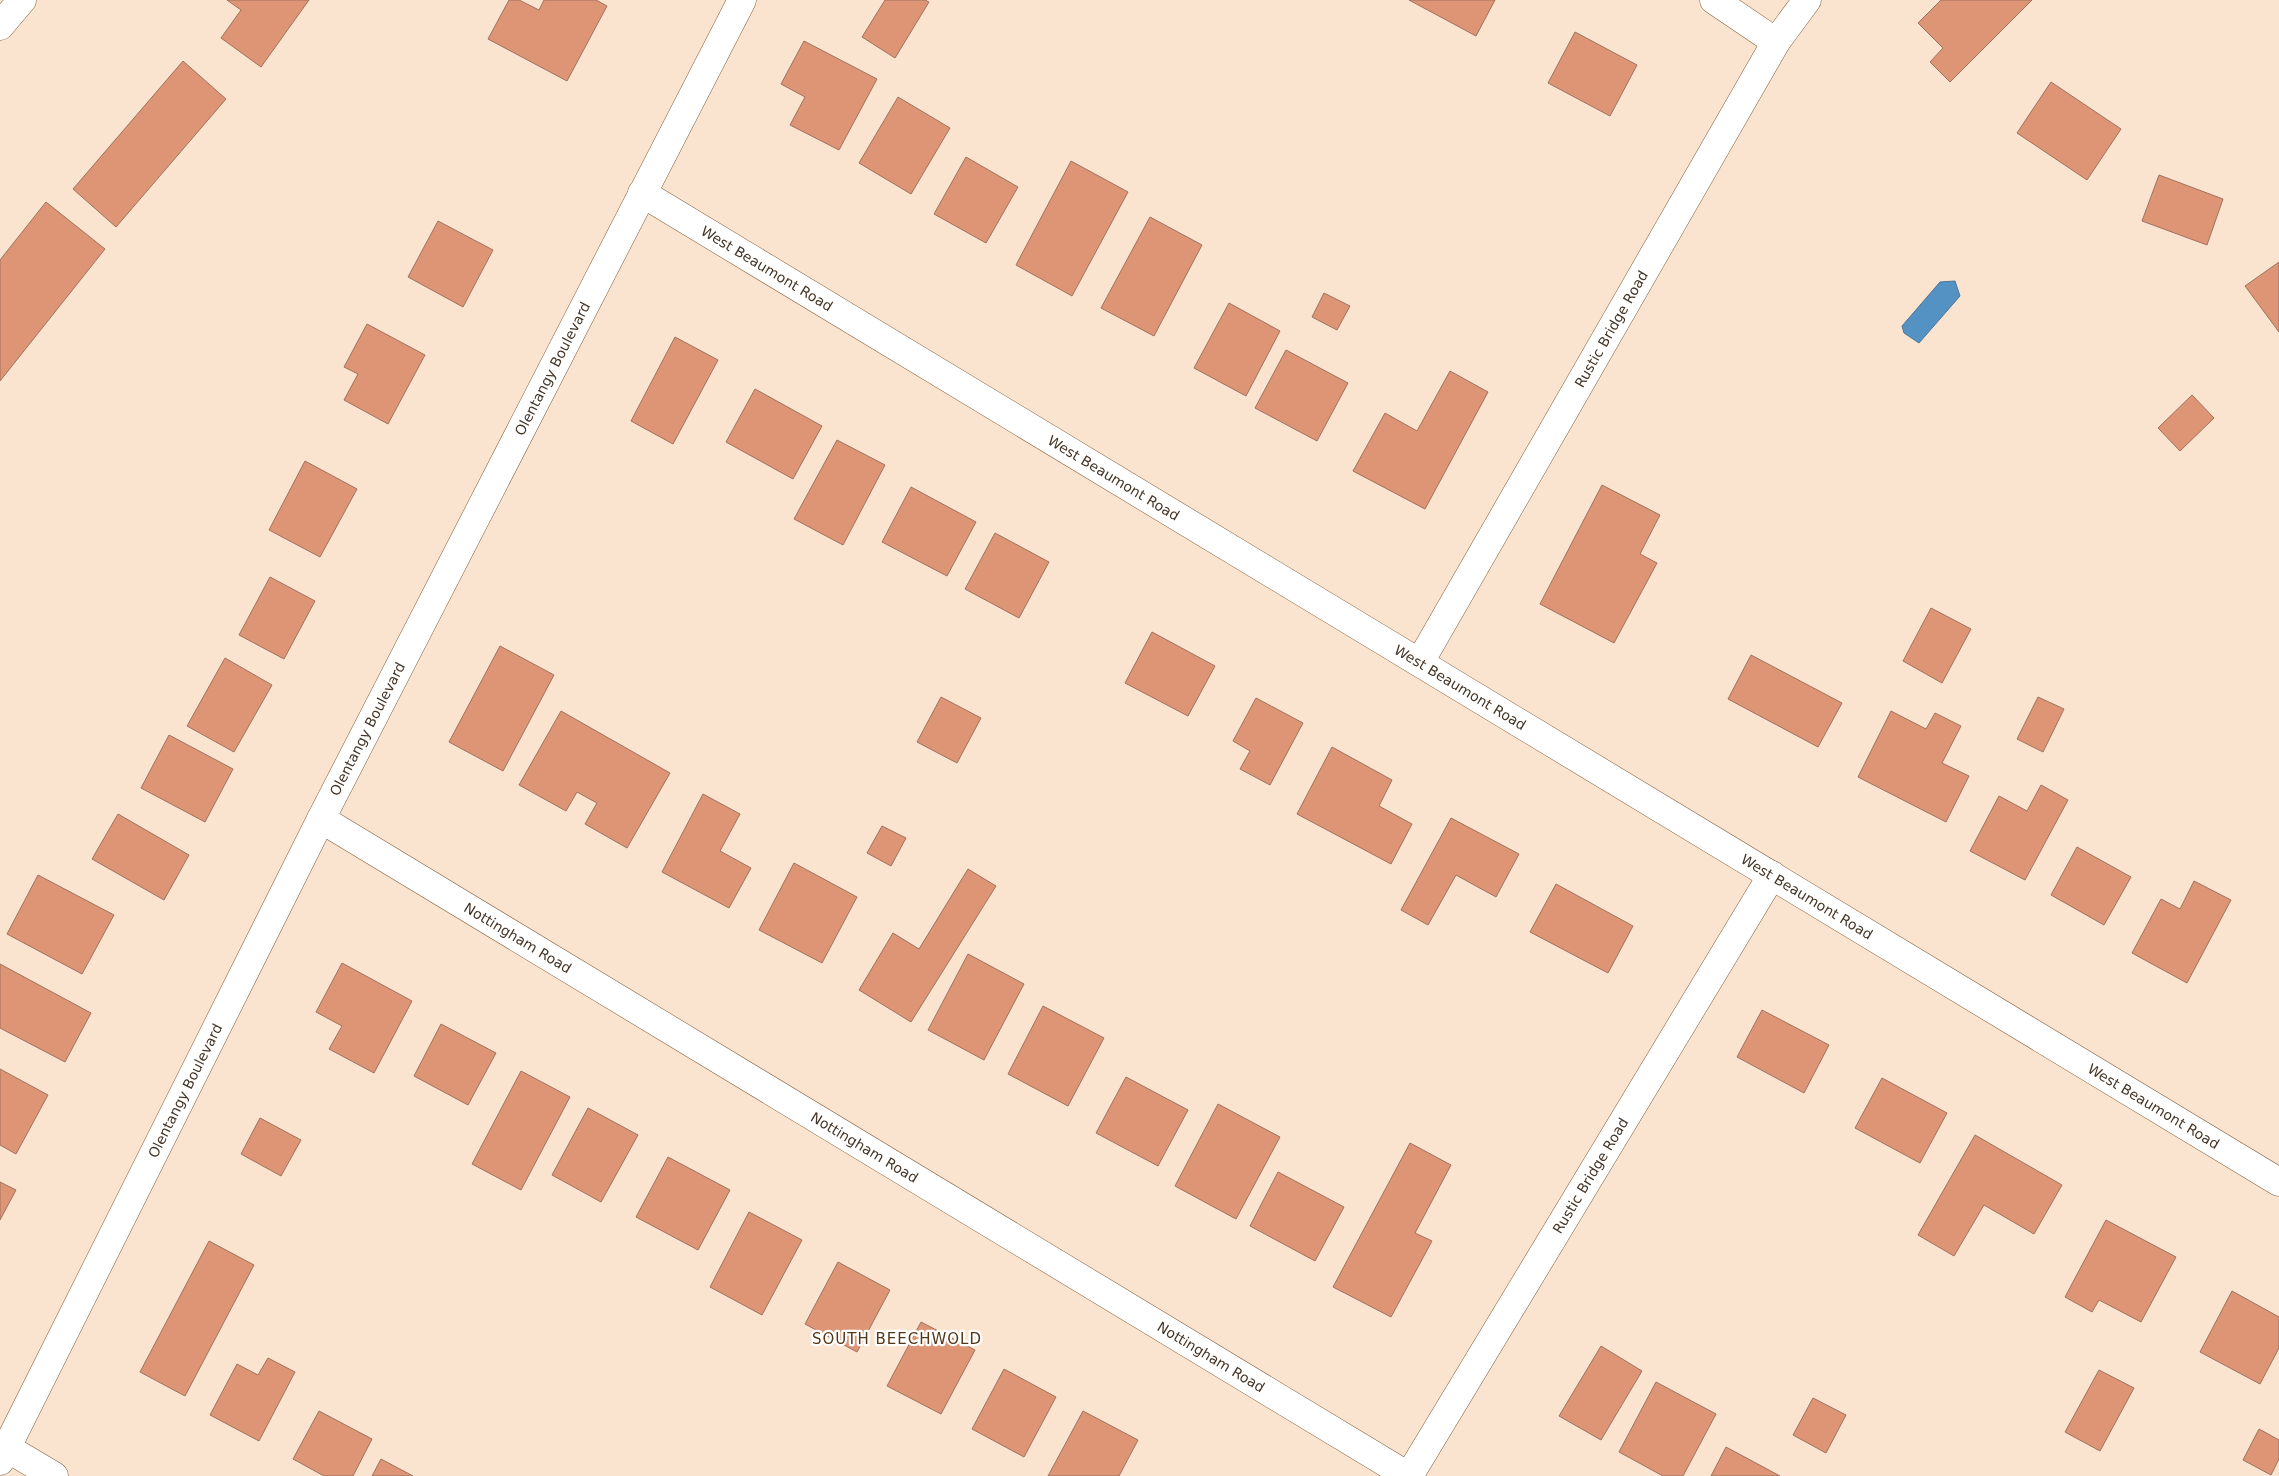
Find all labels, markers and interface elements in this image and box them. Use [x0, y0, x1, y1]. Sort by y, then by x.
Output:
street label: West Beaumont Road [698, 223, 836, 314]
street label: Rustic Bridge Road [1571, 268, 1651, 390]
street label: Olentangy Boulevard [512, 299, 593, 438]
street label: West Beaumont Road [1045, 432, 1182, 524]
street label: West Beaumont Road [1392, 642, 1529, 733]
street label: Olentangy Boulevard [326, 660, 408, 798]
street label: West Beaumont Road [1738, 851, 1876, 943]
street label: Nottingham Road [461, 899, 574, 976]
street label: Olentangy Boulevard [145, 1021, 225, 1160]
street label: West Beaumont Road [2085, 1060, 2222, 1152]
street label: Nottingham Road [808, 1109, 921, 1186]
street label: Rustic Bridge Road [1549, 1115, 1631, 1236]
street label: Nottingham Road [1155, 1318, 1268, 1395]
district label: SOUTH BEECHWOLD [812, 1330, 982, 1348]

